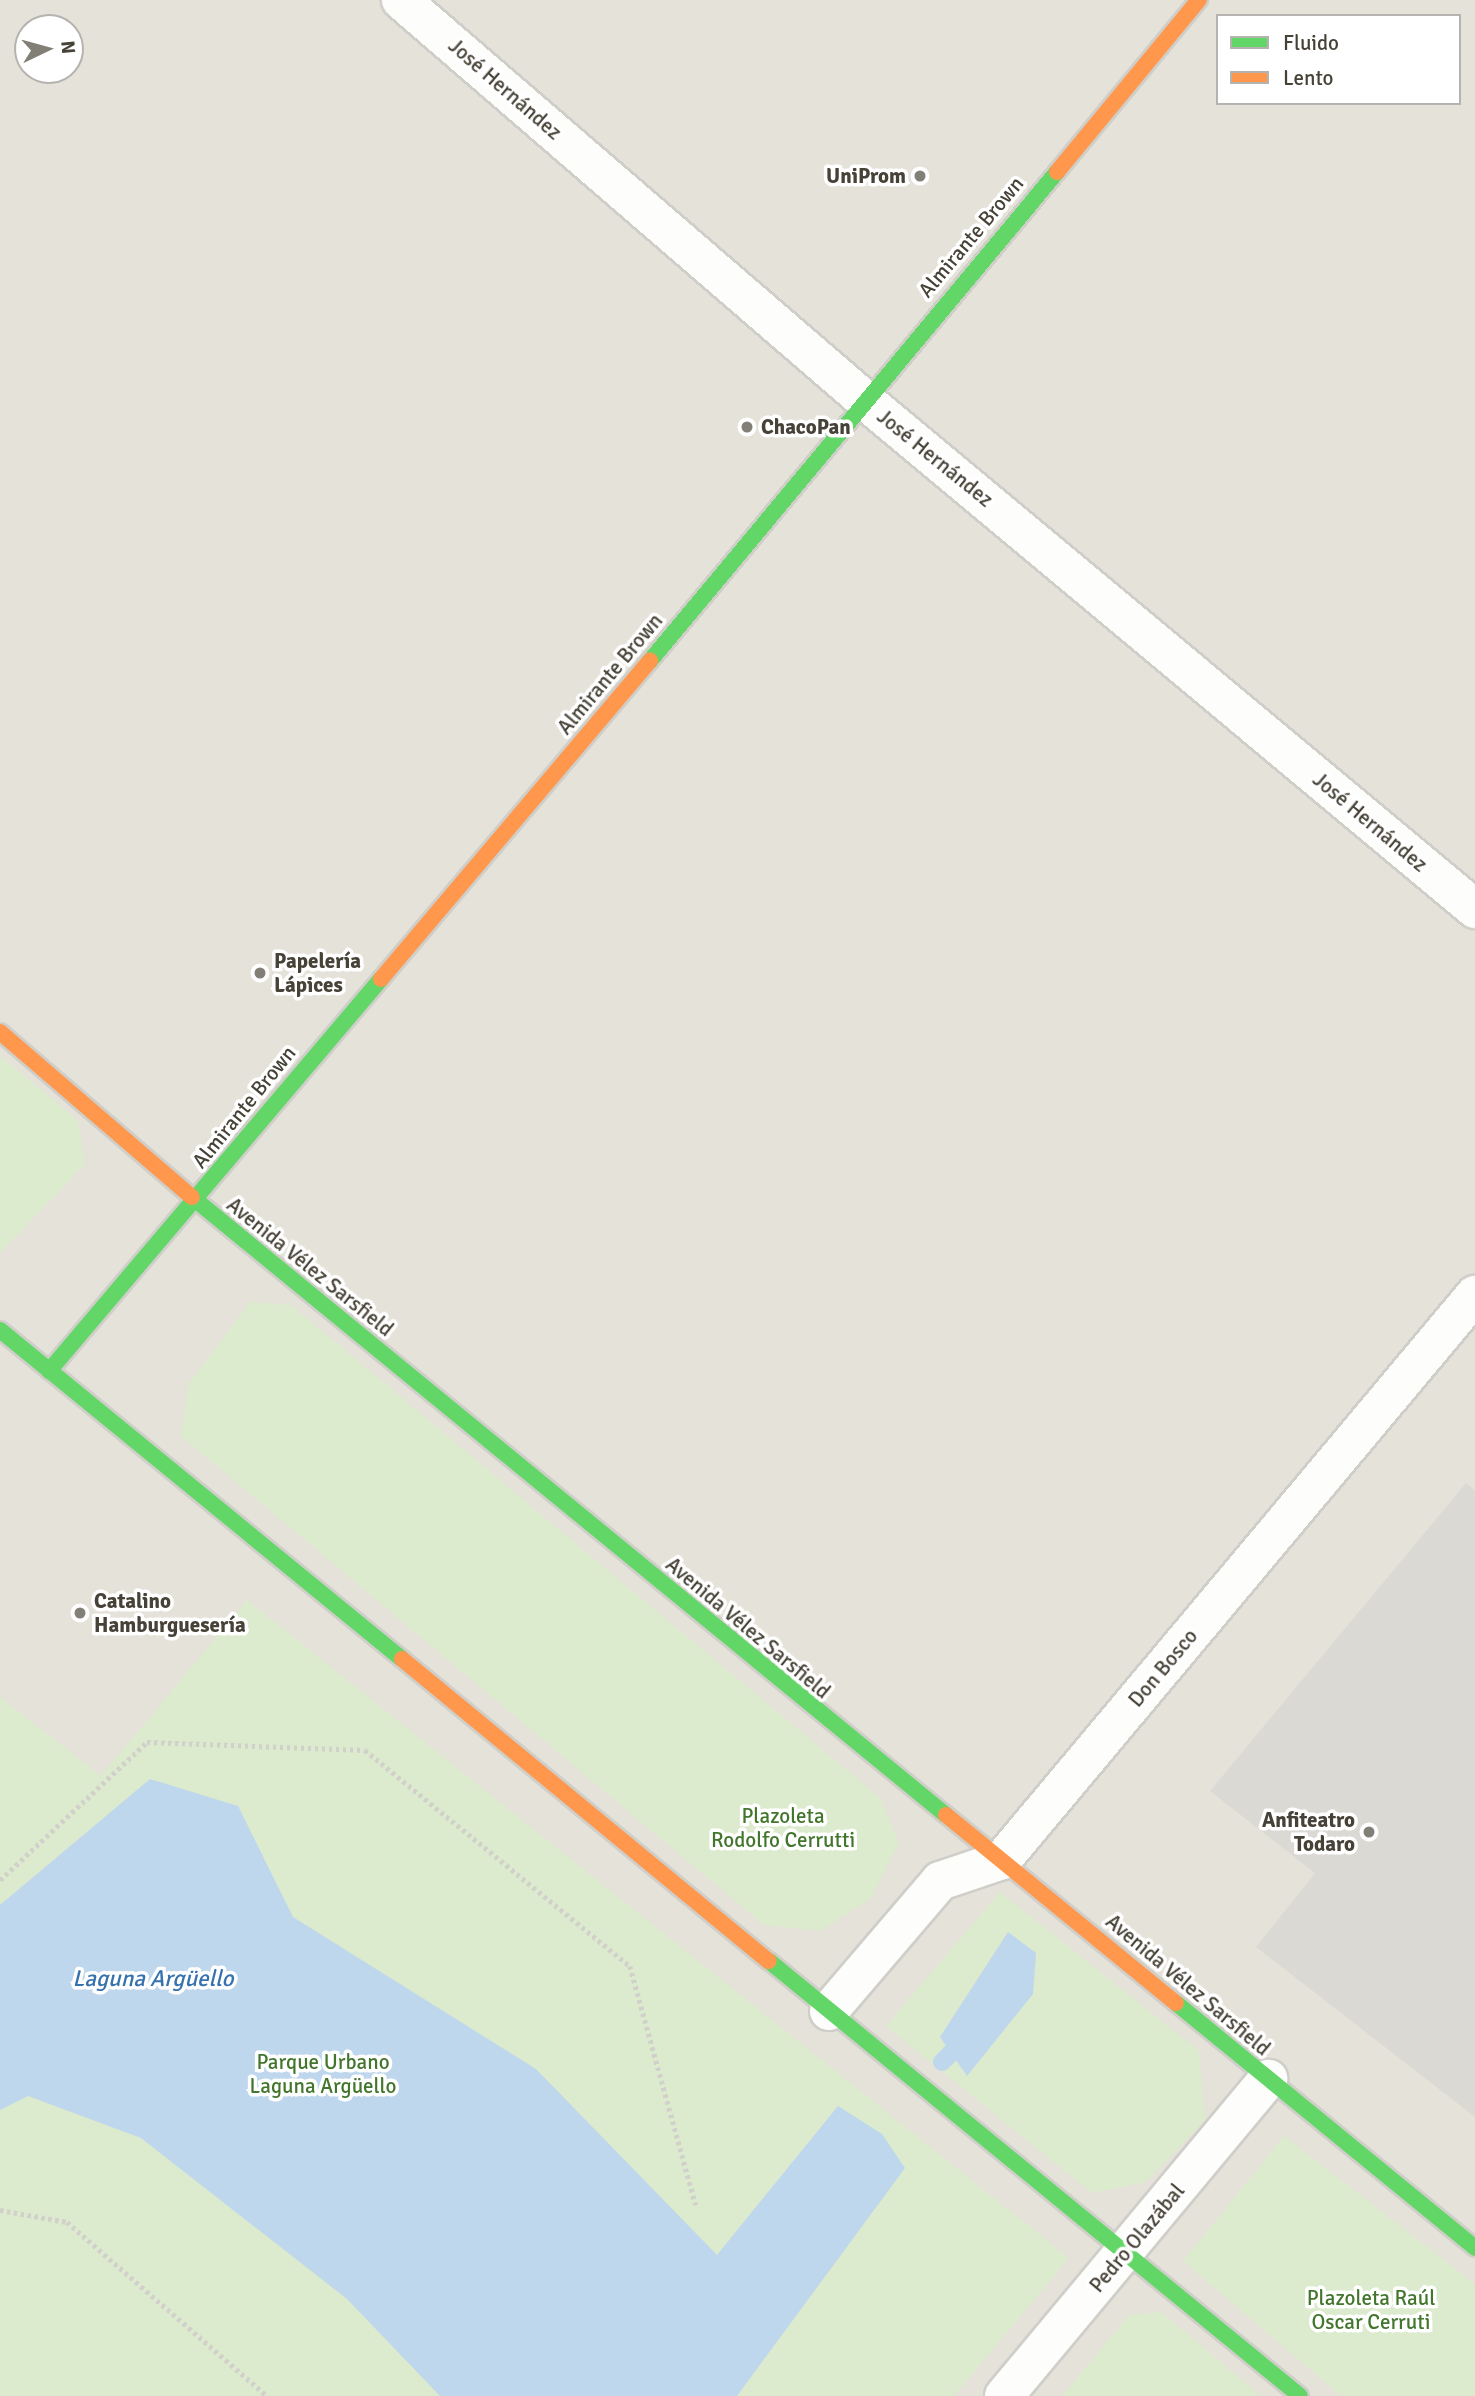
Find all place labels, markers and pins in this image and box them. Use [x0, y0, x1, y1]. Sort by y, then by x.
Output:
place label: UniProm [826, 163, 906, 189]
marker: UniProm [912, 168, 928, 184]
place label: ChacoPan [761, 414, 851, 440]
marker: ChacoPan [739, 419, 755, 435]
place label: Papelería Lápices [274, 948, 361, 998]
marker: Papelería Lápices [252, 965, 268, 981]
place label: Catalino Hamburguesería [94, 1588, 246, 1638]
marker: Catalino Hamburguesería [72, 1605, 88, 1621]
place label: Anfiteatro Todaro [1262, 1807, 1355, 1857]
marker: Anfiteatro Todaro [1361, 1824, 1377, 1840]

